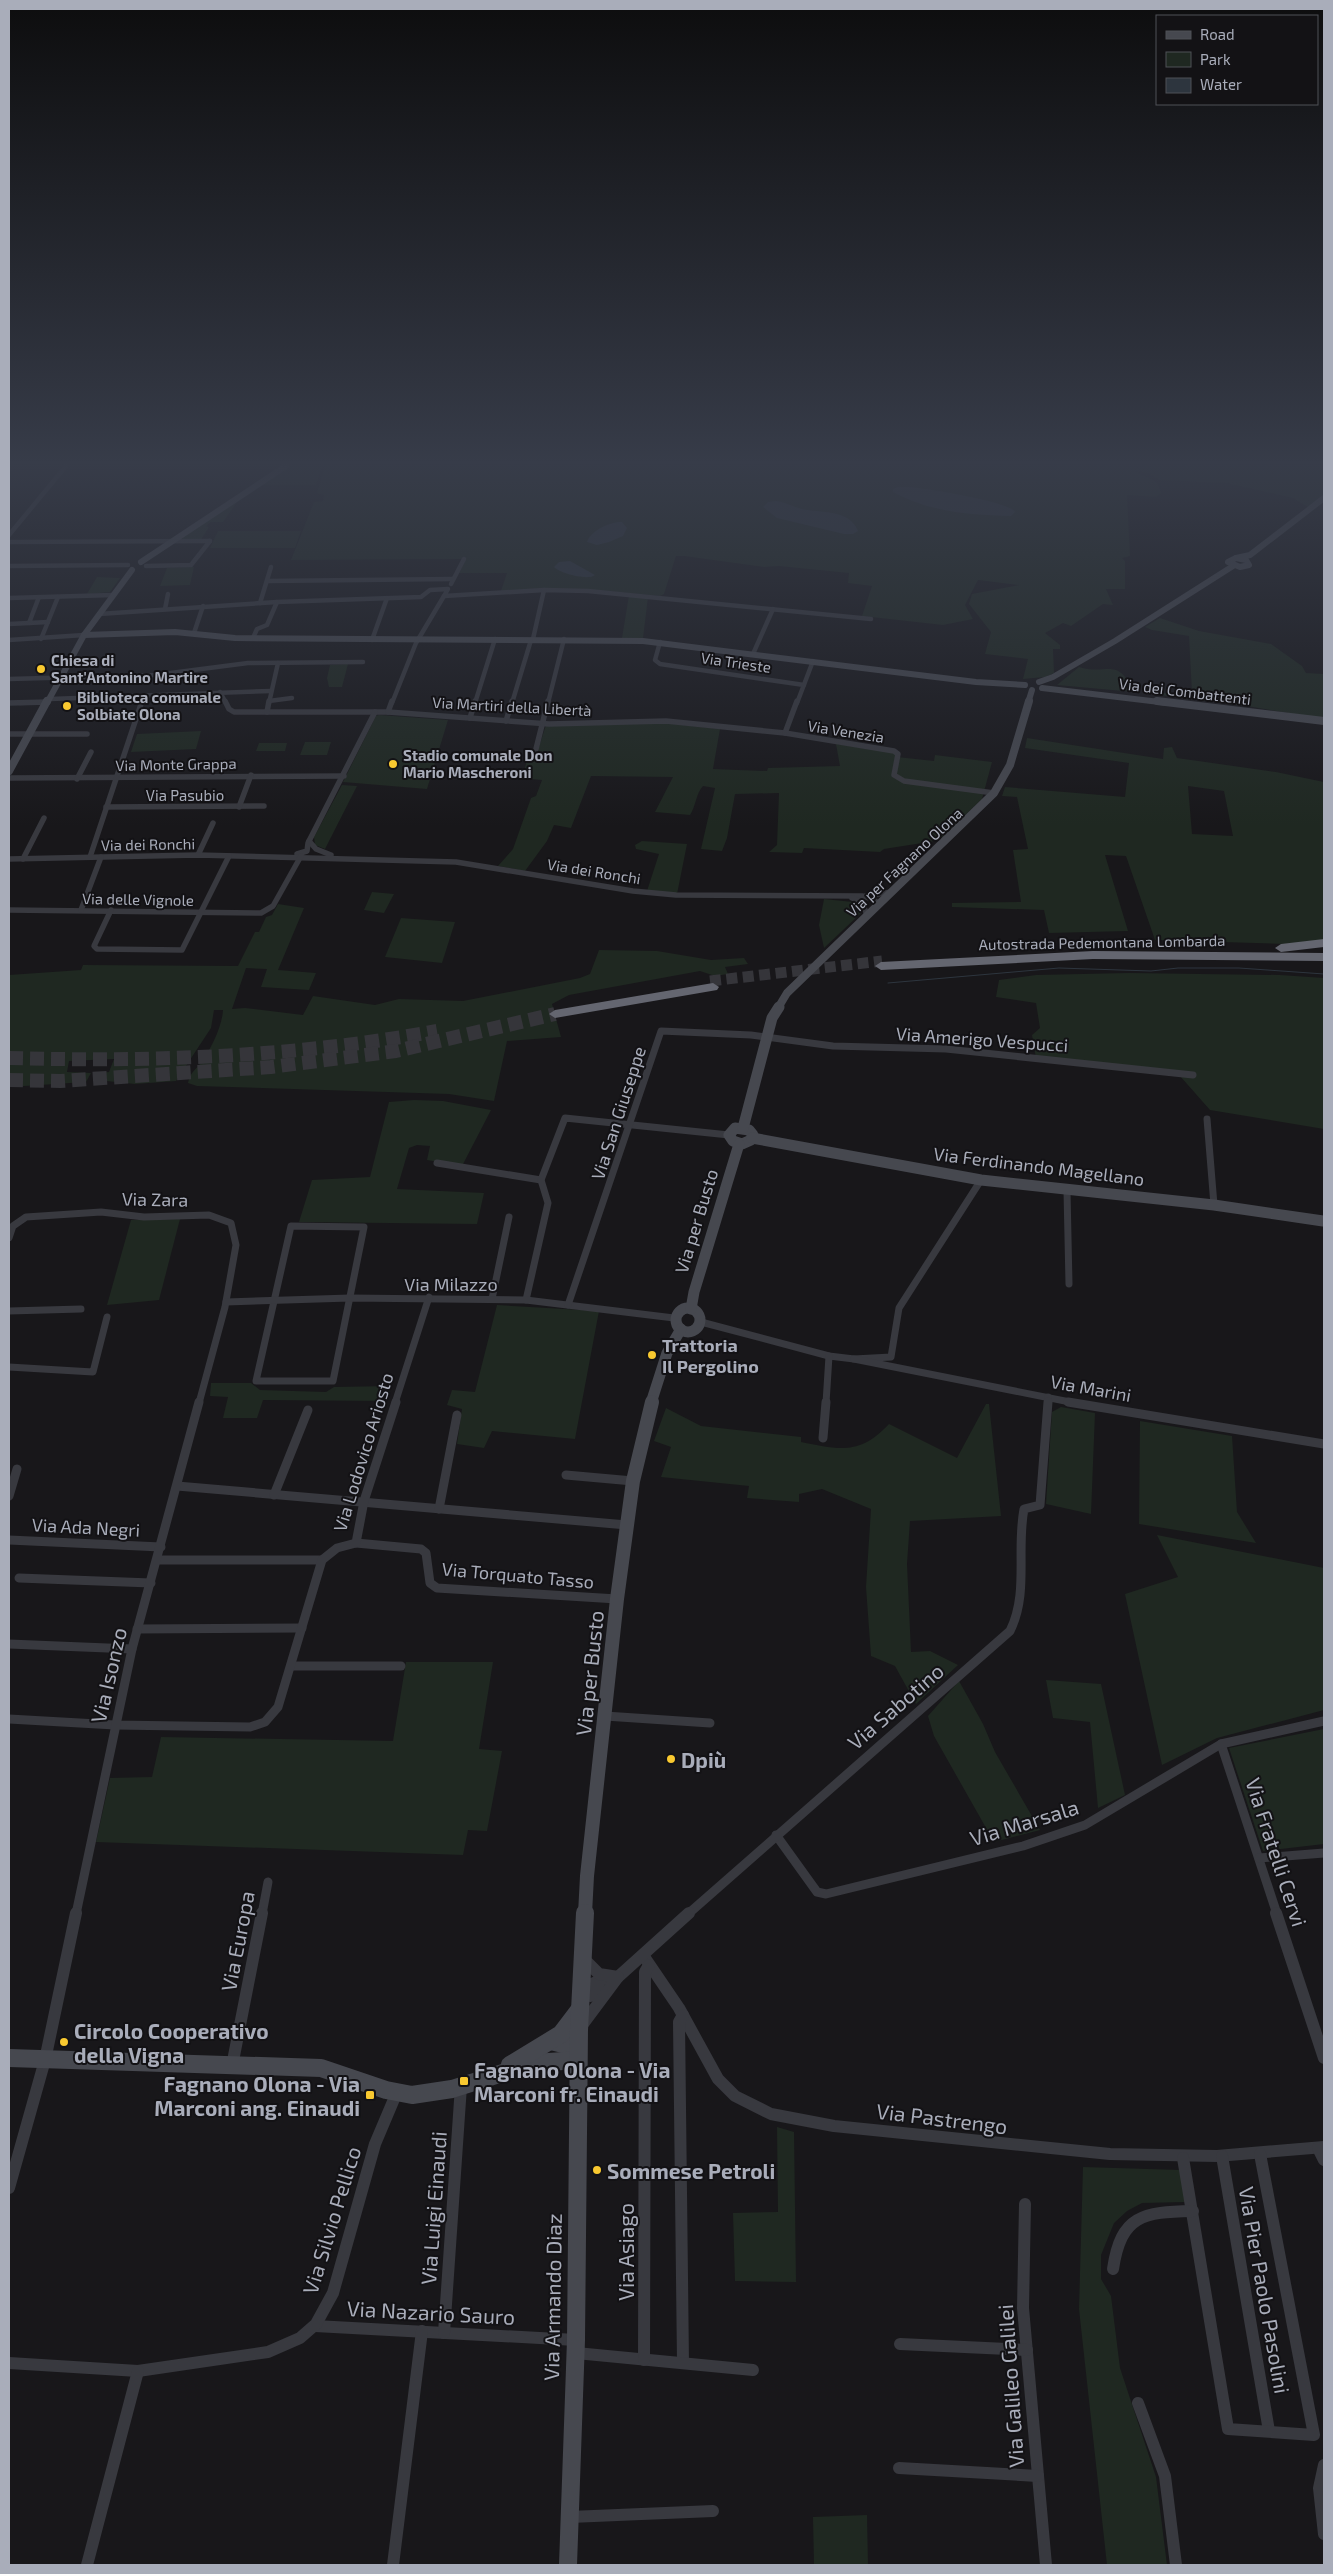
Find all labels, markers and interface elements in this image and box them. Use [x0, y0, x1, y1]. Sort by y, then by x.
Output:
legend [1156, 15, 1318, 105]
text: Road [1200, 25, 1235, 43]
text: Park [1200, 50, 1231, 68]
text: Water [1200, 75, 1242, 93]
street label: Via Trieste [700, 648, 772, 676]
place label: Chiesa di Sant'Antonino Martire [51, 651, 208, 686]
marker: Chiesa di Sant'Antonino Martire [35, 663, 47, 675]
street label: Via dei Combattenti [1118, 674, 1252, 708]
place label: Biblioteca comunale Solbiate Olona [77, 688, 221, 723]
street label: Via Martiri della Libertà [432, 693, 592, 719]
marker: Biblioteca comunale Solbiate Olona [61, 700, 73, 712]
street label: Via Venezia [807, 716, 885, 746]
place label: Stadio comunale Don Mario Mascheroni [403, 746, 552, 781]
street label: Via Monte Grappa [115, 754, 237, 774]
marker: Stadio comunale Don Mario Mascheroni [387, 758, 399, 770]
street label: Via Pasubio [146, 786, 224, 804]
street label: Via per Fagnano Olona [842, 804, 966, 920]
street label: Via dei Ronchi [101, 834, 195, 854]
street label: Via dei Ronchi [546, 855, 642, 887]
street label: Via delle Vignole [82, 889, 194, 909]
street label: Autostrada Pedemontana Lombarda [978, 931, 1226, 953]
street label: Via Amerigo Vespucci [895, 1022, 1069, 1056]
street label: Via San Giuseppe [586, 1043, 650, 1183]
street label: Via Ferdinando Magellano [932, 1142, 1146, 1190]
street label: Via per Busto [670, 1166, 722, 1276]
street label: Via Zara [122, 1187, 188, 1211]
street label: Via Milazzo [404, 1273, 498, 1295]
place label: Trattoria Il Pergolino [662, 1334, 759, 1377]
marker: Trattoria Il Pergolino [646, 1349, 658, 1361]
street label: Via Lodovico Ariosto [328, 1370, 398, 1534]
street label: Via Marini [1049, 1370, 1133, 1406]
street label: Via Ada Negri [31, 1513, 141, 1541]
street label: Via Torquato Tasso [441, 1557, 595, 1593]
street label: Via per Busto [570, 1609, 608, 1737]
street label: Via Isonzo [85, 1625, 131, 1725]
street label: Via Sabotino [842, 1658, 948, 1754]
place label: Dpiù [681, 1747, 726, 1772]
marker: Dpiù [665, 1753, 677, 1765]
street label: Via Fratelli Cervi [1241, 1775, 1313, 1929]
street label: Via Marsala [967, 1794, 1081, 1850]
street label: Via Europa [215, 1889, 259, 1993]
place label: Circolo Cooperativo della Vigna [74, 2018, 269, 2067]
marker: Circolo Cooperativo della Vigna [58, 2036, 70, 2048]
place label: Fagnano Olona - Via Marconi fr. Einaudi [474, 2057, 670, 2106]
place label: Fagnano Olona - Via Marconi ang. Einaudi [154, 2071, 360, 2120]
marker: Fagnano Olona - Via Marconi fr. Einaudi [458, 2075, 470, 2087]
marker: Fagnano Olona - Via Marconi ang. Einaudi [364, 2089, 376, 2101]
street label: Via Pastrengo [875, 2098, 1009, 2138]
street label: Via Luigi Einaudi [415, 2130, 451, 2286]
street label: Via Silvio Pellico [297, 2143, 365, 2297]
place label: Sommese Petroli [607, 2158, 775, 2183]
marker: Sommese Petroli [591, 2164, 603, 2176]
street label: Via Pier Paolo Pasolini [1234, 2185, 1296, 2395]
street label: Via Asiago [613, 2203, 638, 2301]
street label: Via Armando Diaz [538, 2213, 566, 2381]
street label: Via Nazario Sauro [346, 2295, 516, 2329]
street label: Via Galileo Galilei [992, 2304, 1028, 2468]

